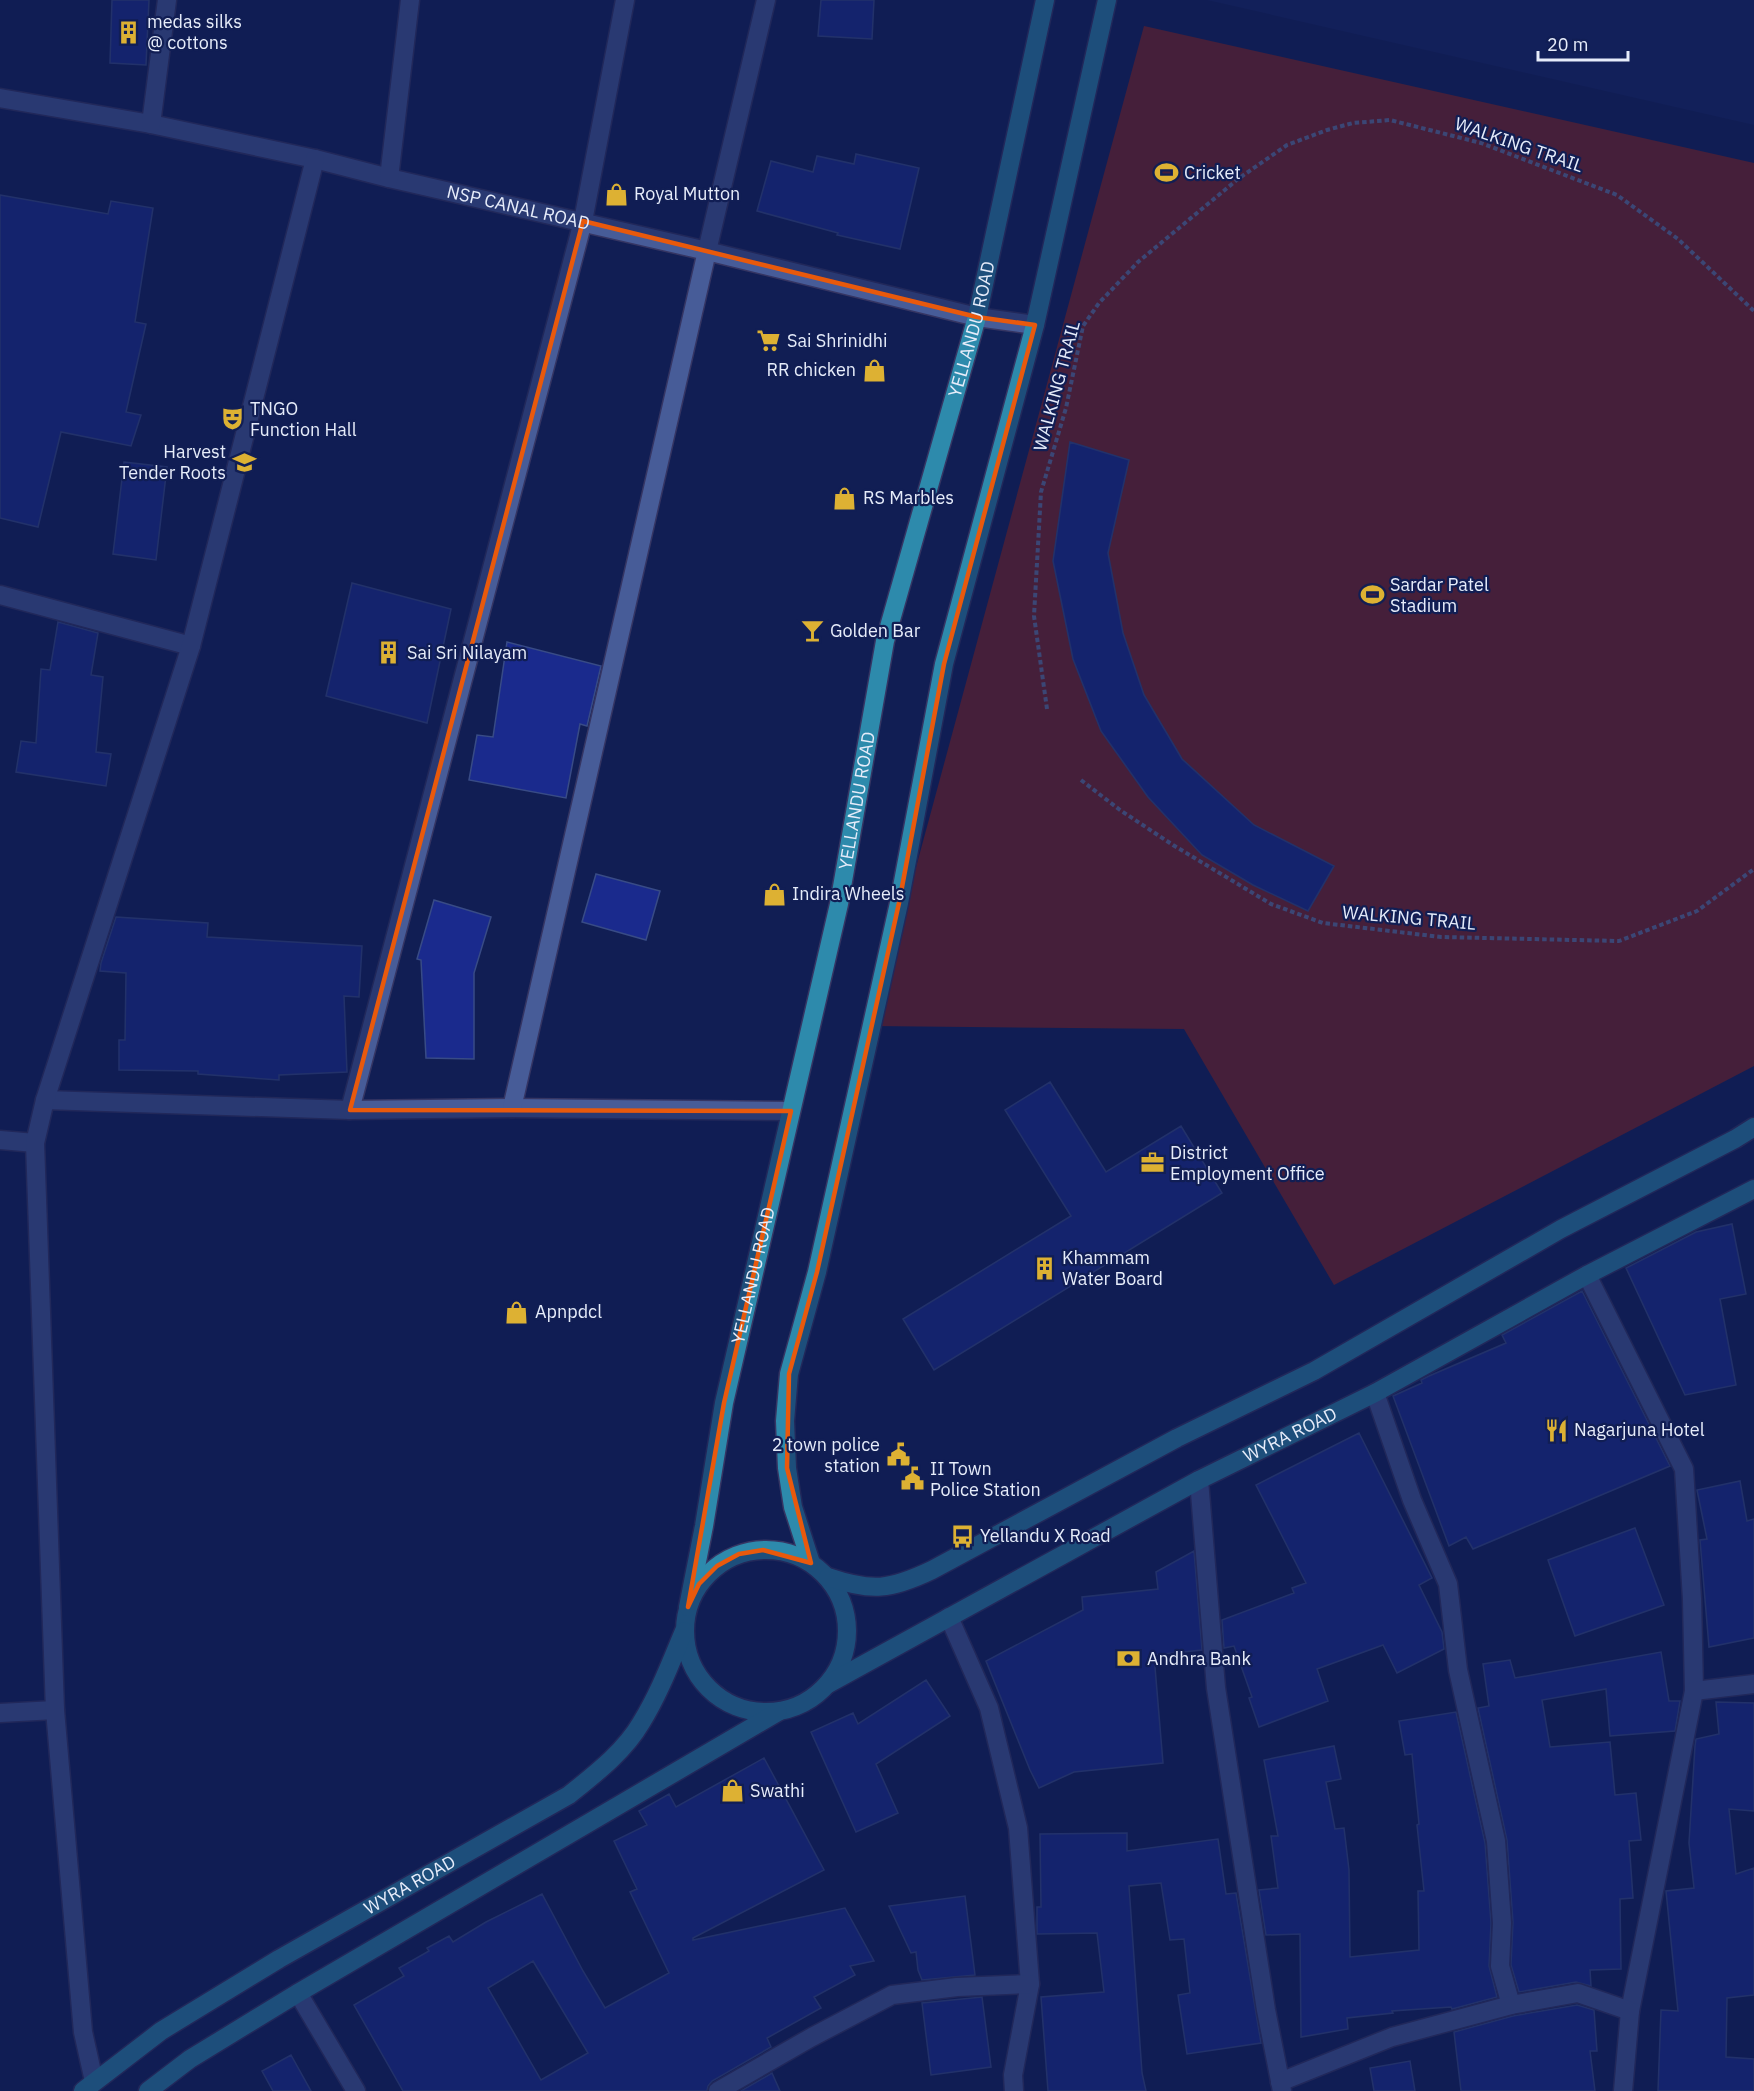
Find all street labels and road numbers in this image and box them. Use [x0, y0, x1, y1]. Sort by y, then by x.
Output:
street label: WALKING TRAIL [1452, 112, 1586, 177]
street label: NSP CANAL ROAD [445, 180, 592, 235]
street label: YELLANDU ROAD [943, 259, 1000, 400]
street label: WALKING TRAIL [1028, 318, 1085, 454]
street label: YELLANDU ROAD [833, 730, 880, 872]
street label: WALKING TRAIL [1341, 900, 1477, 935]
street label: YELLANDU ROAD [726, 1205, 780, 1346]
street label: WYRA ROAD [1239, 1402, 1341, 1467]
street label: WYRA ROAD [360, 1850, 460, 1920]

